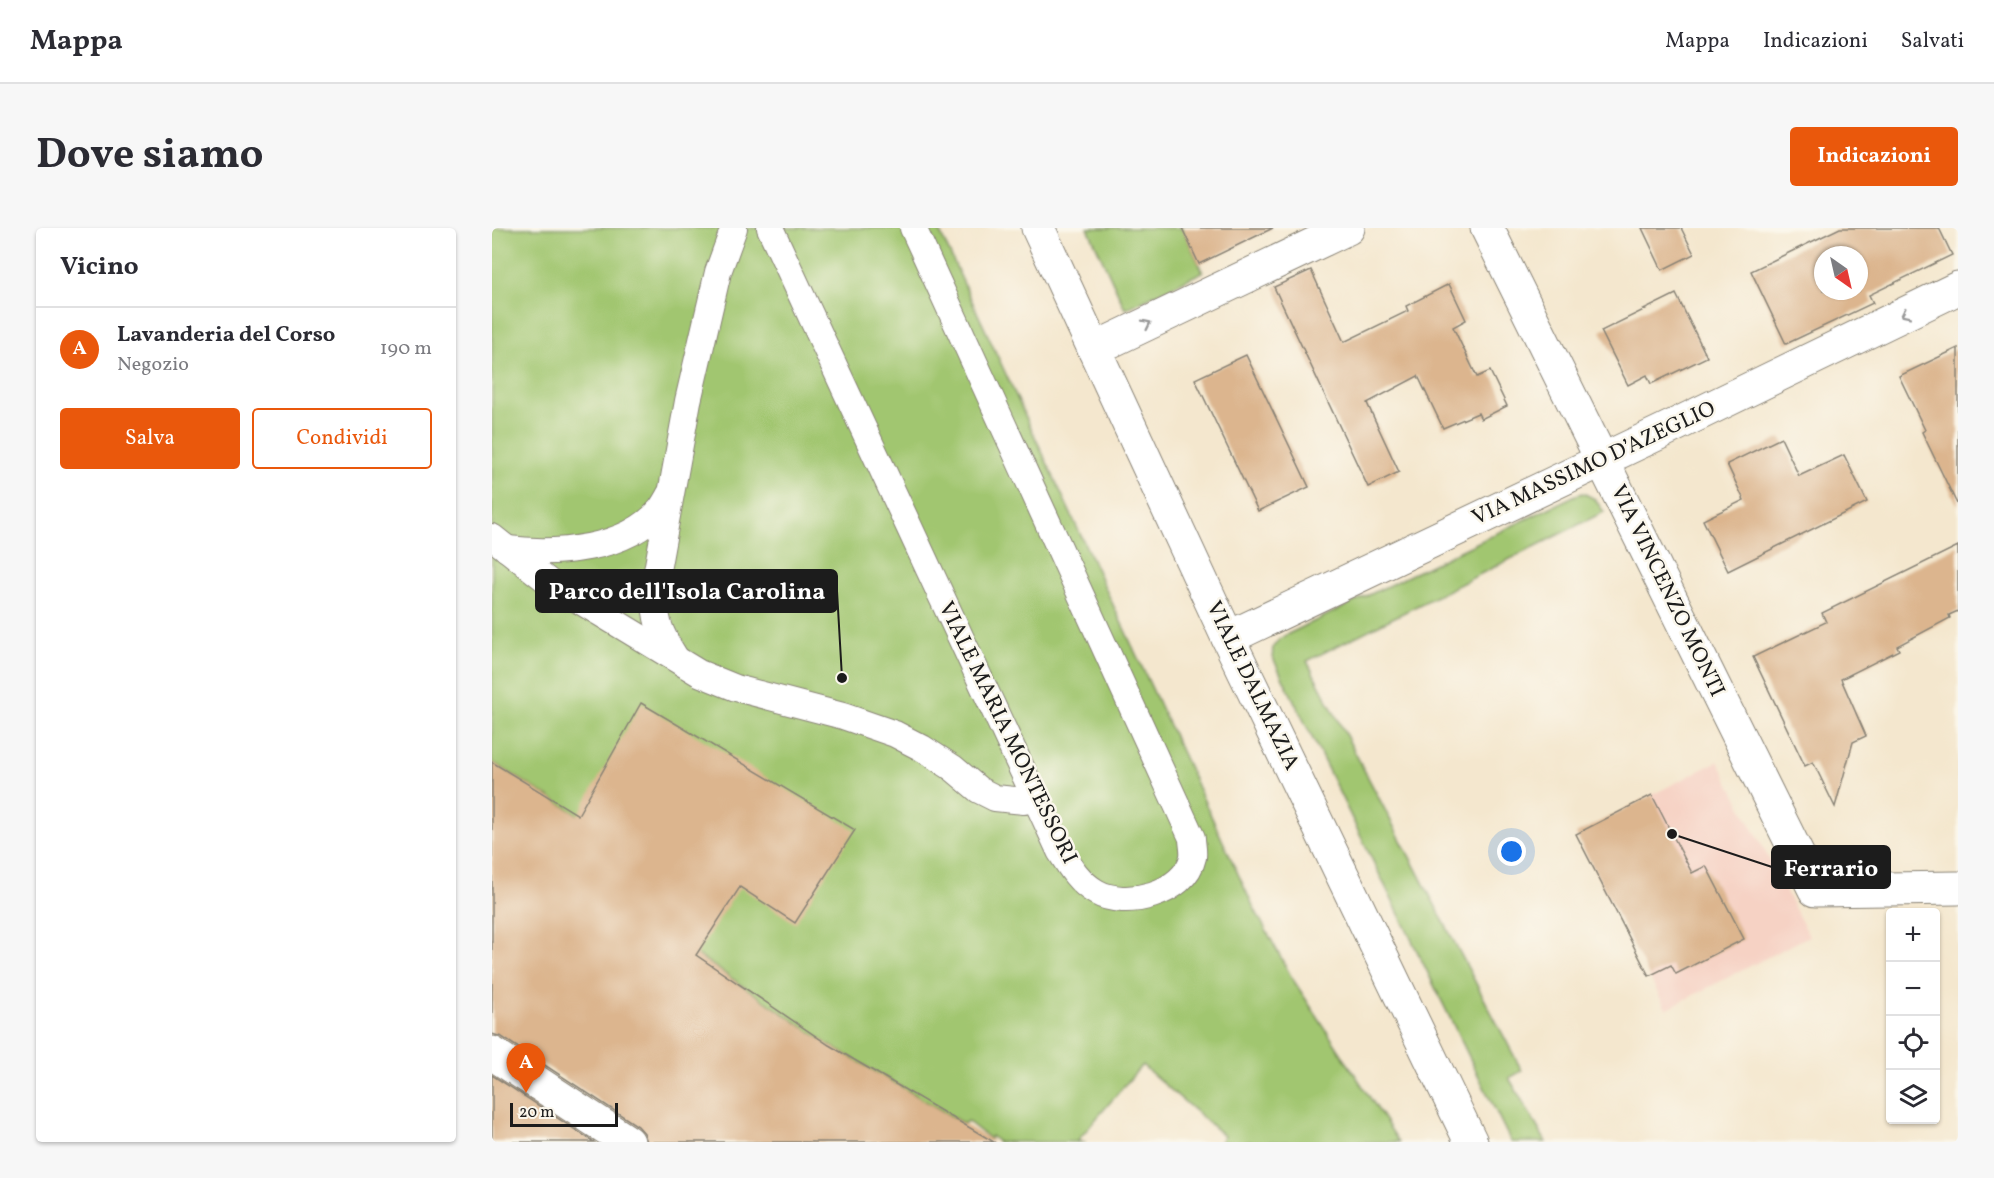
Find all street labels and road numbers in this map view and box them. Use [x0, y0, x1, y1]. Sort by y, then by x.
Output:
street label: VIA MASSIMO D’AZEGLIO [1467, 394, 1721, 534]
street label: VIA VINCENZO MONTI [1602, 480, 1732, 702]
street label: VIALE MARIA MONTESSORI [930, 596, 1084, 870]
street label: VIALE DALMAZIA [1198, 596, 1306, 776]

